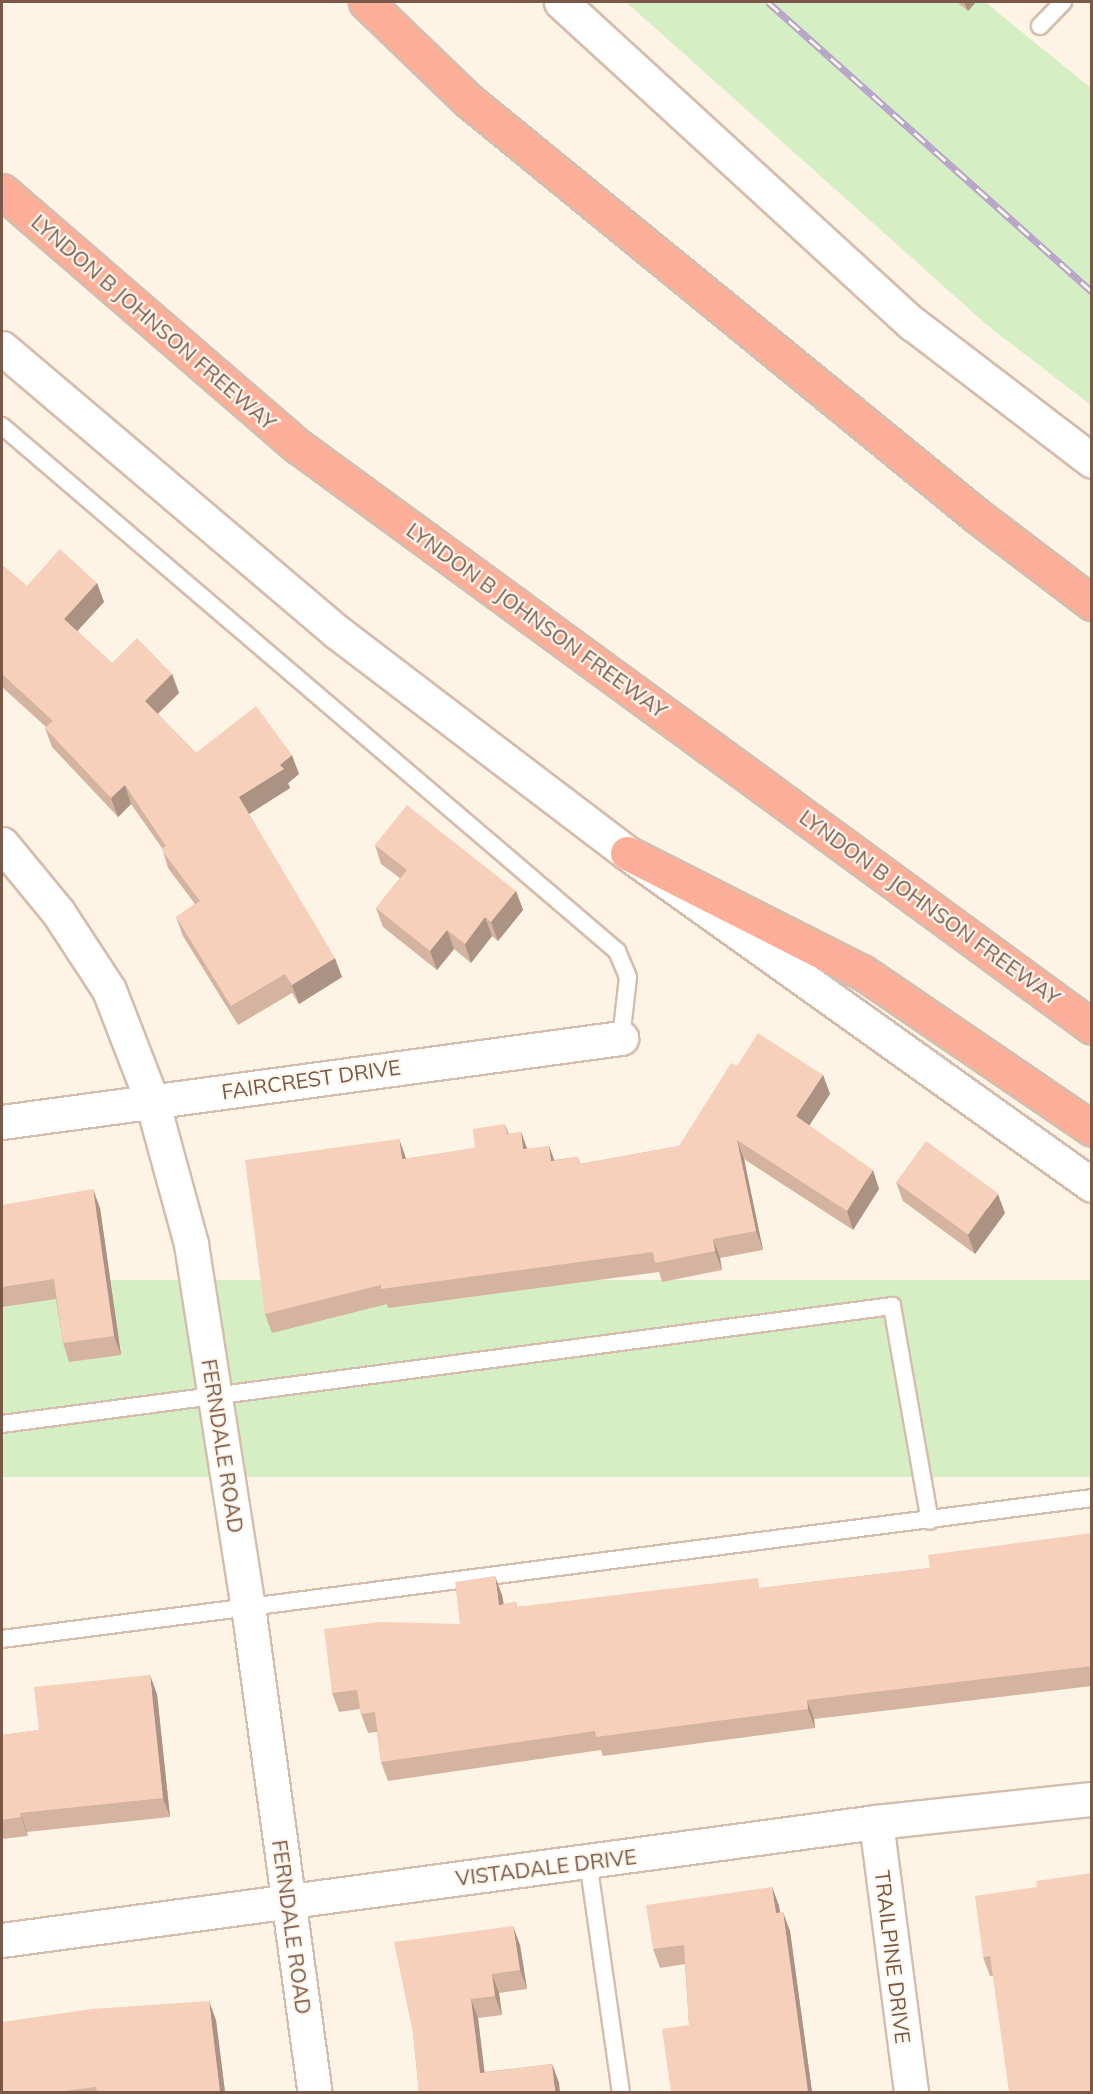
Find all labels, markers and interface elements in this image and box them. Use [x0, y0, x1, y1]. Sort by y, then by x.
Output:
street label: LYNDON B JOHNSON FREEWAY [27, 209, 281, 435]
street label: LYNDON B JOHNSON FREEWAY [402, 517, 672, 723]
street label: LYNDON B JOHNSON FREEWAY [795, 804, 1065, 1010]
street label: FAIRCREST DRIVE [220, 1054, 402, 1104]
street label: FERNDALE ROAD [197, 1357, 249, 1535]
street label: FERNDALE ROAD [267, 1838, 317, 2016]
street label: VISTADALE DRIVE [454, 1843, 638, 1891]
street label: TRAILPINE DRIVE [870, 1869, 916, 2045]

